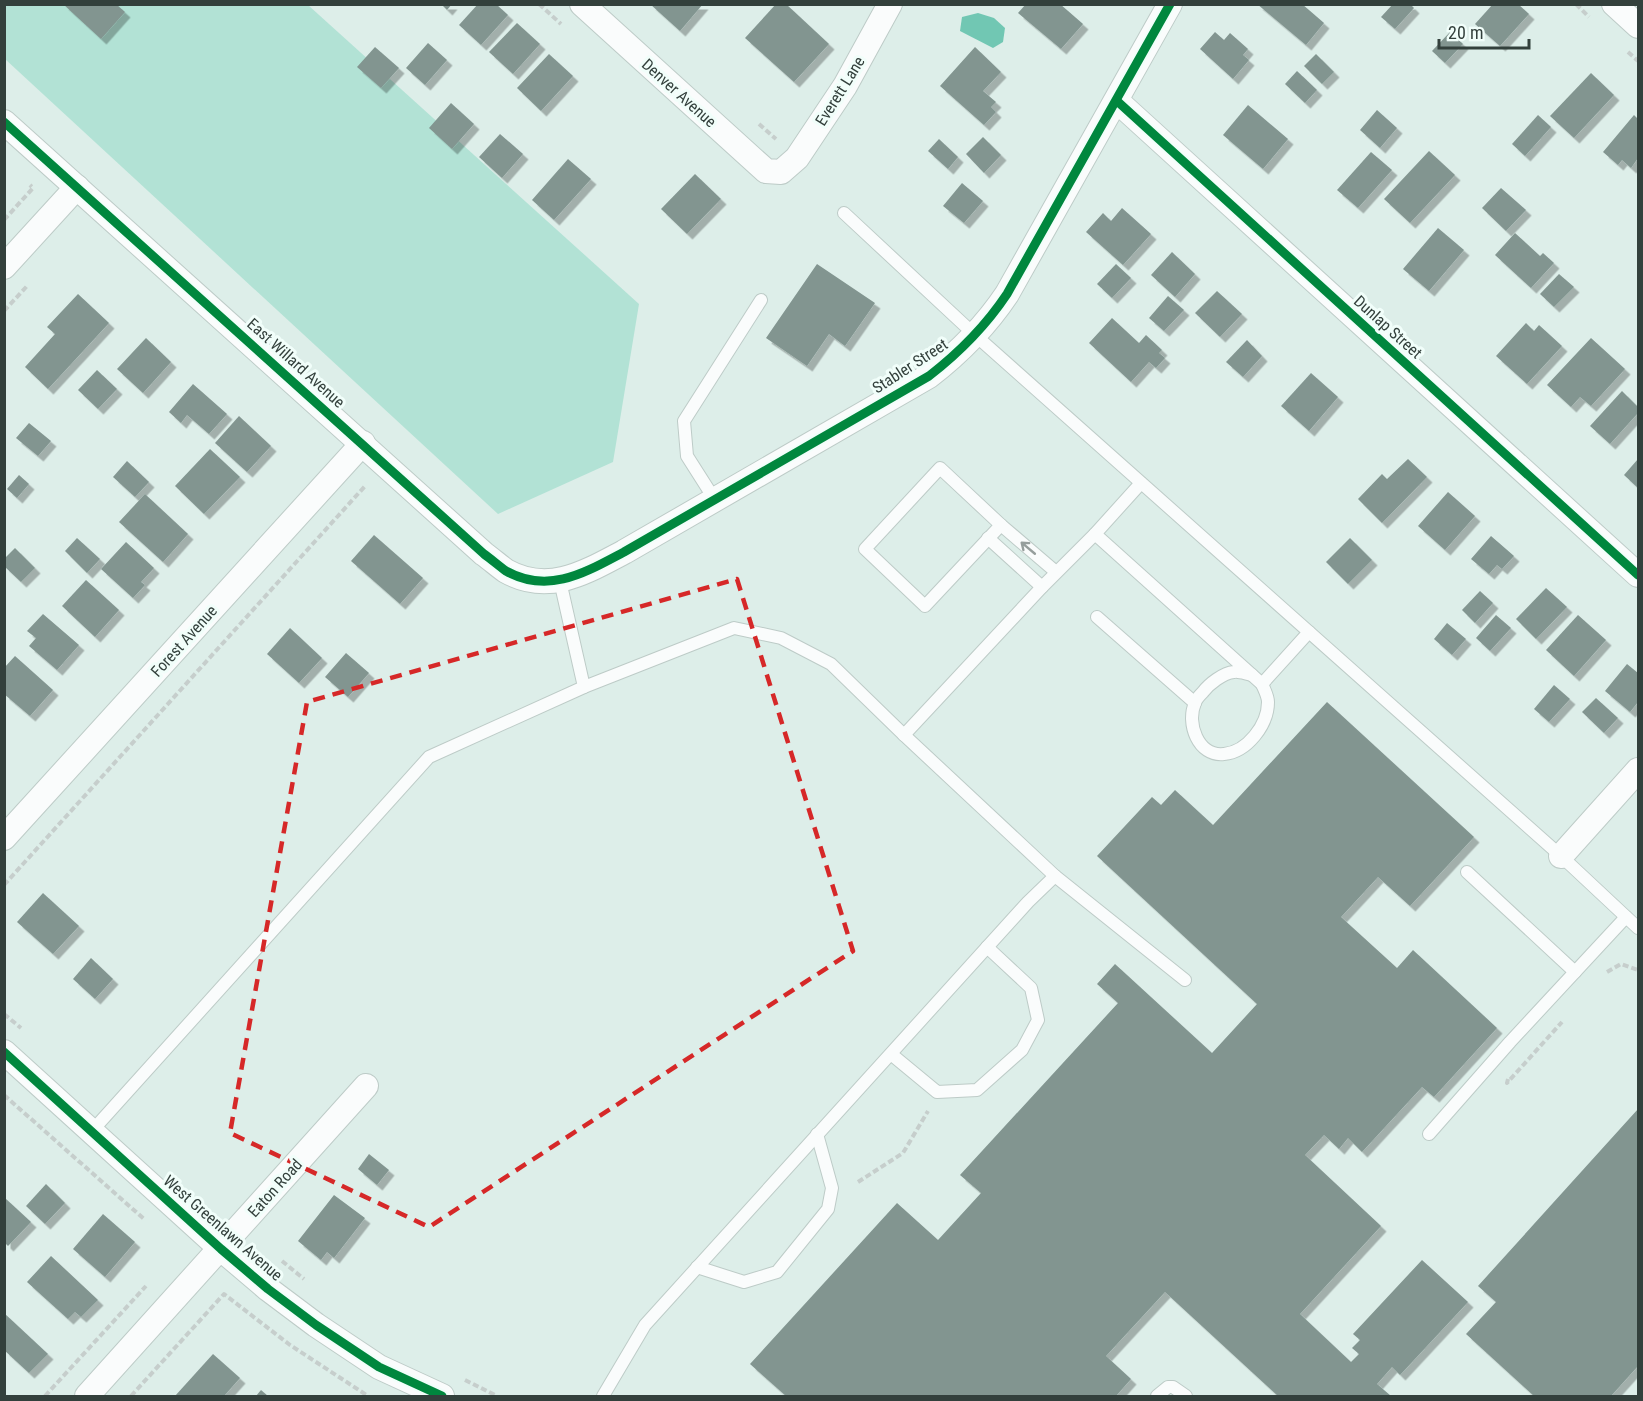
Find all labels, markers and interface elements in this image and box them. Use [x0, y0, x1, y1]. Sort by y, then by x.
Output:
scale bar [1439, 12, 1529, 50]
text: 20 m [1448, 22, 1483, 43]
street label: Everett Lane [811, 53, 869, 129]
street label: Denver Avenue [638, 55, 720, 131]
street label: Dunlap Street [1350, 291, 1426, 363]
street label: East Willard Avenue [243, 314, 349, 412]
street label: Stabler Street [869, 335, 951, 397]
one-way arrow [1020, 542, 1036, 555]
street label: Forest Avenue [147, 601, 221, 681]
street label: Eaton Road [244, 1155, 306, 1221]
street label: West Greenlawn Avenue [160, 1171, 286, 1285]

